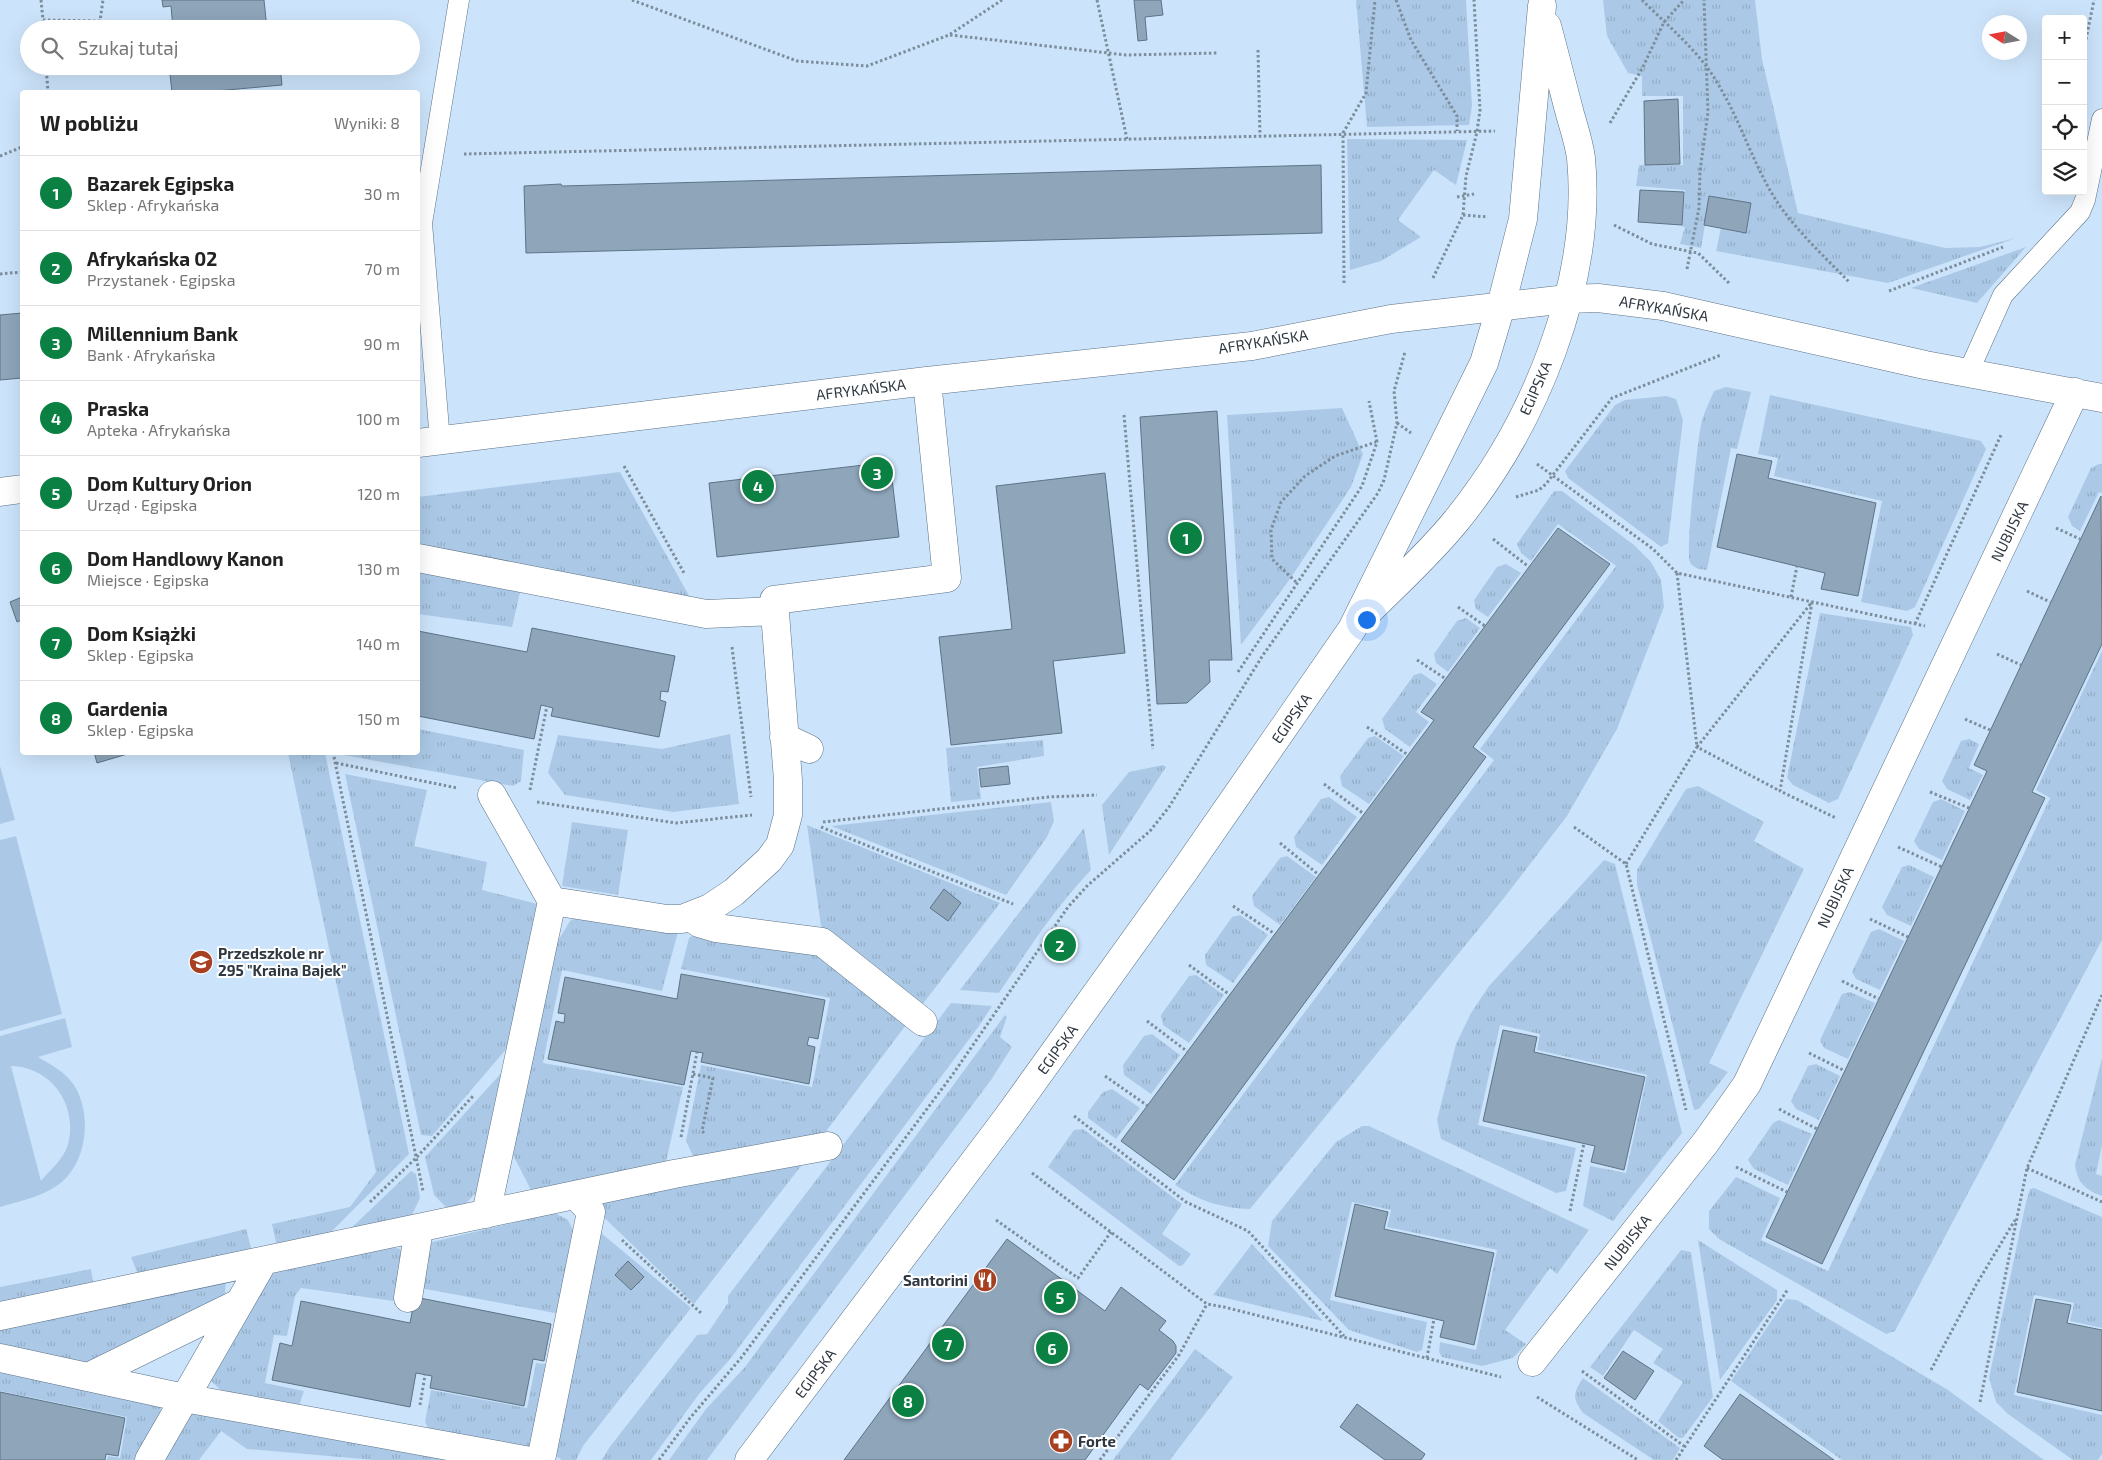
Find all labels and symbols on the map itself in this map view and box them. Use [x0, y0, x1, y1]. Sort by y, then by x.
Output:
north arrow [1982, 15, 2027, 60]
street label: AFRYKAŃSKA [1618, 291, 1711, 325]
street label: AFRYKAŃSKA [1217, 325, 1310, 357]
street label: EGIPSKA [1515, 358, 1555, 418]
street label: AFRYKAŃSKA [815, 374, 908, 403]
pin: 3 [861, 454, 893, 492]
pin: 4 [742, 467, 774, 505]
street label: NUBIJSKA [1987, 497, 2032, 564]
pin: 1 [1170, 519, 1202, 557]
your location [1354, 607, 1380, 633]
street label: EGIPSKA [1267, 689, 1315, 747]
street label: NUBIJSKA [1813, 863, 1857, 930]
pin: 2 [1044, 926, 1076, 964]
place label: Przedszkole nr 295 "Kraina Bajek" [218, 944, 347, 979]
school or university icon: Przedszkole nr 295 "Kraina Bajek" [188, 949, 214, 975]
street label: EGIPSKA [1033, 1020, 1081, 1077]
street label: NUBIJSKA [1600, 1210, 1655, 1273]
restaurant icon: Santorini [972, 1267, 998, 1293]
place label: Santorini [903, 1271, 968, 1289]
pin: 5 [1044, 1278, 1076, 1316]
pin: 7 [932, 1325, 964, 1363]
pin: 6 [1036, 1329, 1068, 1367]
street label: EGIPSKA [791, 1344, 840, 1401]
pin: 8 [892, 1382, 924, 1420]
pharmacy icon: Forte [1048, 1428, 1074, 1454]
place label: Forte [1078, 1432, 1116, 1450]

